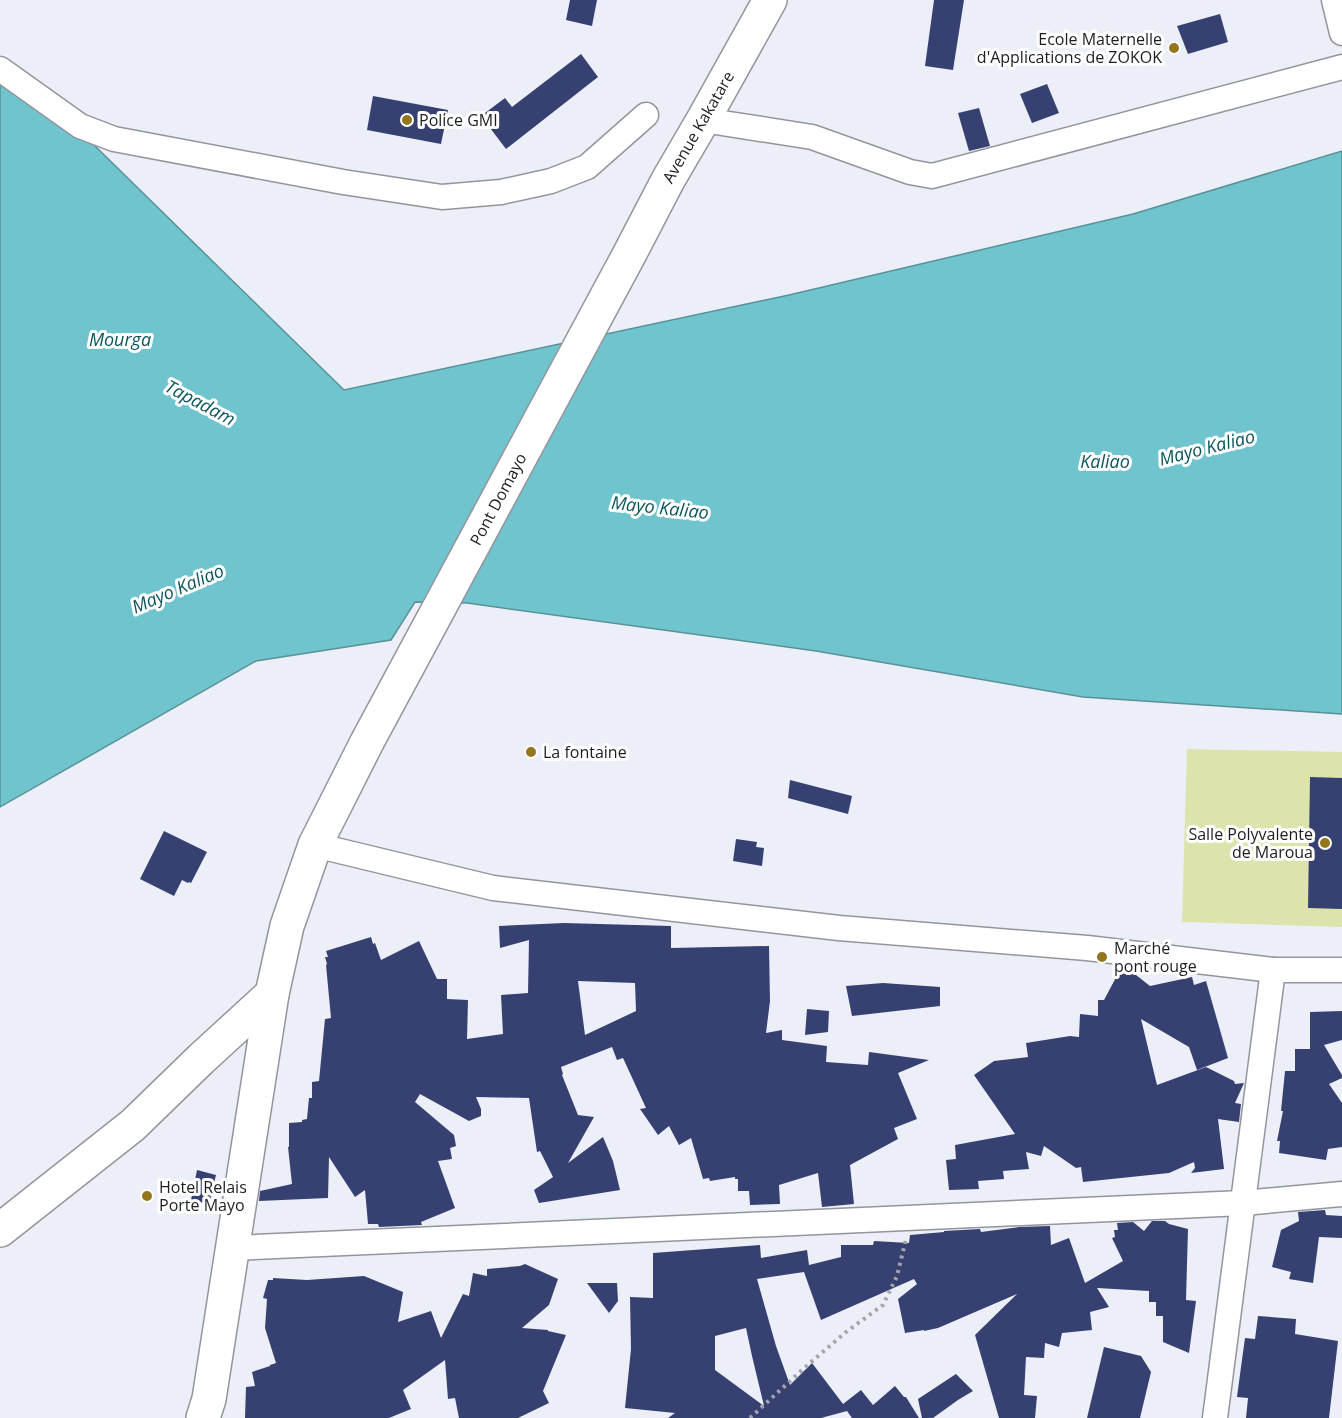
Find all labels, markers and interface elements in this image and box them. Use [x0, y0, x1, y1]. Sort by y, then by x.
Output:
place label: Ecole Maternelle d'Applications de ZOKOK [977, 28, 1162, 68]
marker: Ecole Maternelle d'Applications de ZOKOK [1167, 41, 1181, 55]
street label: Avenue Kakatare [657, 67, 739, 187]
place label: Police GMI [419, 109, 498, 131]
marker: Police GMI [400, 113, 414, 127]
water label: Mourga [89, 327, 151, 351]
water label: Tapadam [161, 374, 240, 431]
water label: Mayo Kaliao [1156, 424, 1257, 471]
street label: Pont Domayo [464, 449, 532, 549]
water label: Kaliao [1080, 449, 1130, 473]
water label: Mayo Kaliao [610, 490, 710, 524]
water label: Mayo Kaliao [128, 558, 227, 618]
place label: La fontaine [543, 741, 627, 763]
marker: La fontaine [524, 745, 538, 759]
place label: Salle Polyvalente de Maroua [1188, 823, 1313, 863]
marker: Salle Polyvalente de Maroua [1318, 836, 1332, 850]
place label: Marché pont rouge [1114, 937, 1197, 977]
marker: Marché pont rouge [1095, 950, 1109, 964]
place label: Hotel Relais Porte Mayo [159, 1176, 247, 1216]
marker: Hotel Relais Porte Mayo [140, 1189, 154, 1203]

